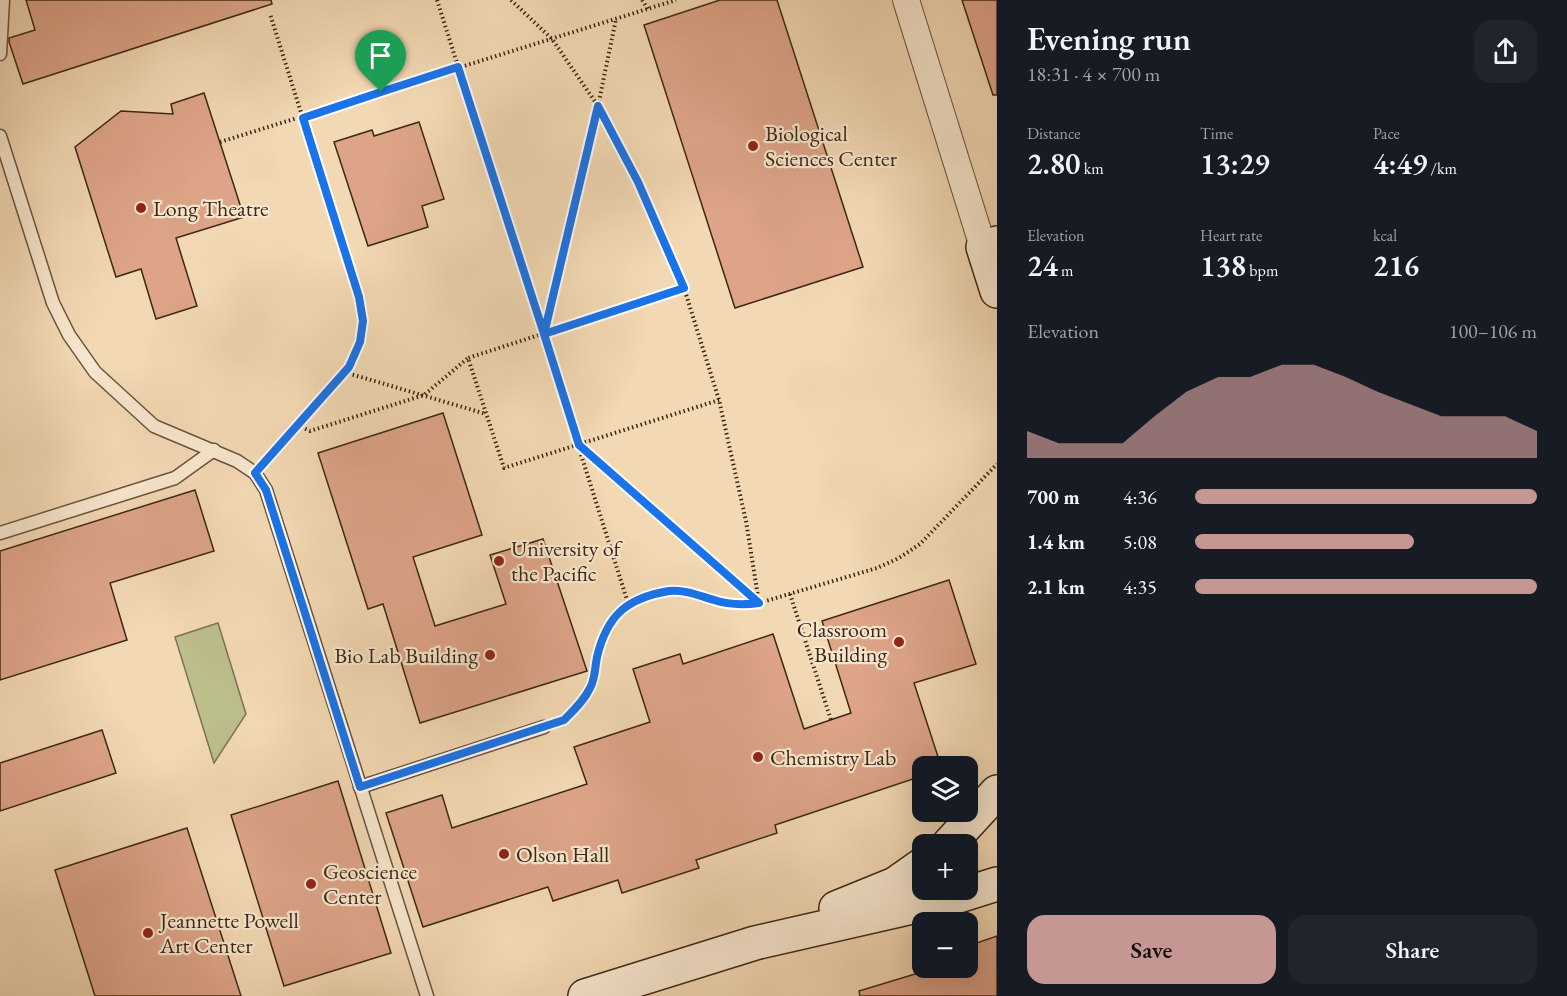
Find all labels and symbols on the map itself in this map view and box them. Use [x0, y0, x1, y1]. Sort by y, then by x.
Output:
pin [355, 30, 406, 92]
place label: Biological Sciences Center [765, 119, 898, 173]
marker: Biological Sciences Center [746, 139, 760, 153]
place label: Long Theatre [153, 194, 269, 223]
marker: Long Theatre [134, 201, 148, 215]
place label: University of the Pacific [511, 534, 624, 588]
marker: University of the Pacific [492, 554, 506, 568]
place label: Classroom Building [797, 615, 887, 669]
marker: Classroom Building [892, 635, 906, 649]
place label: Bio Lab Building [334, 641, 478, 670]
marker: Bio Lab Building [483, 648, 497, 662]
place label: Chemistry Lab [770, 743, 896, 772]
marker: Chemistry Lab [751, 750, 765, 764]
place label: Olson Hall [516, 840, 609, 869]
marker: Olson Hall [497, 847, 511, 861]
place label: Geoscience Center [323, 857, 417, 911]
marker: Geoscience Center [304, 877, 318, 891]
place label: Jeannette Powell Art Center [158, 906, 299, 960]
marker: Jeannette Powell Art Center [141, 926, 155, 940]

